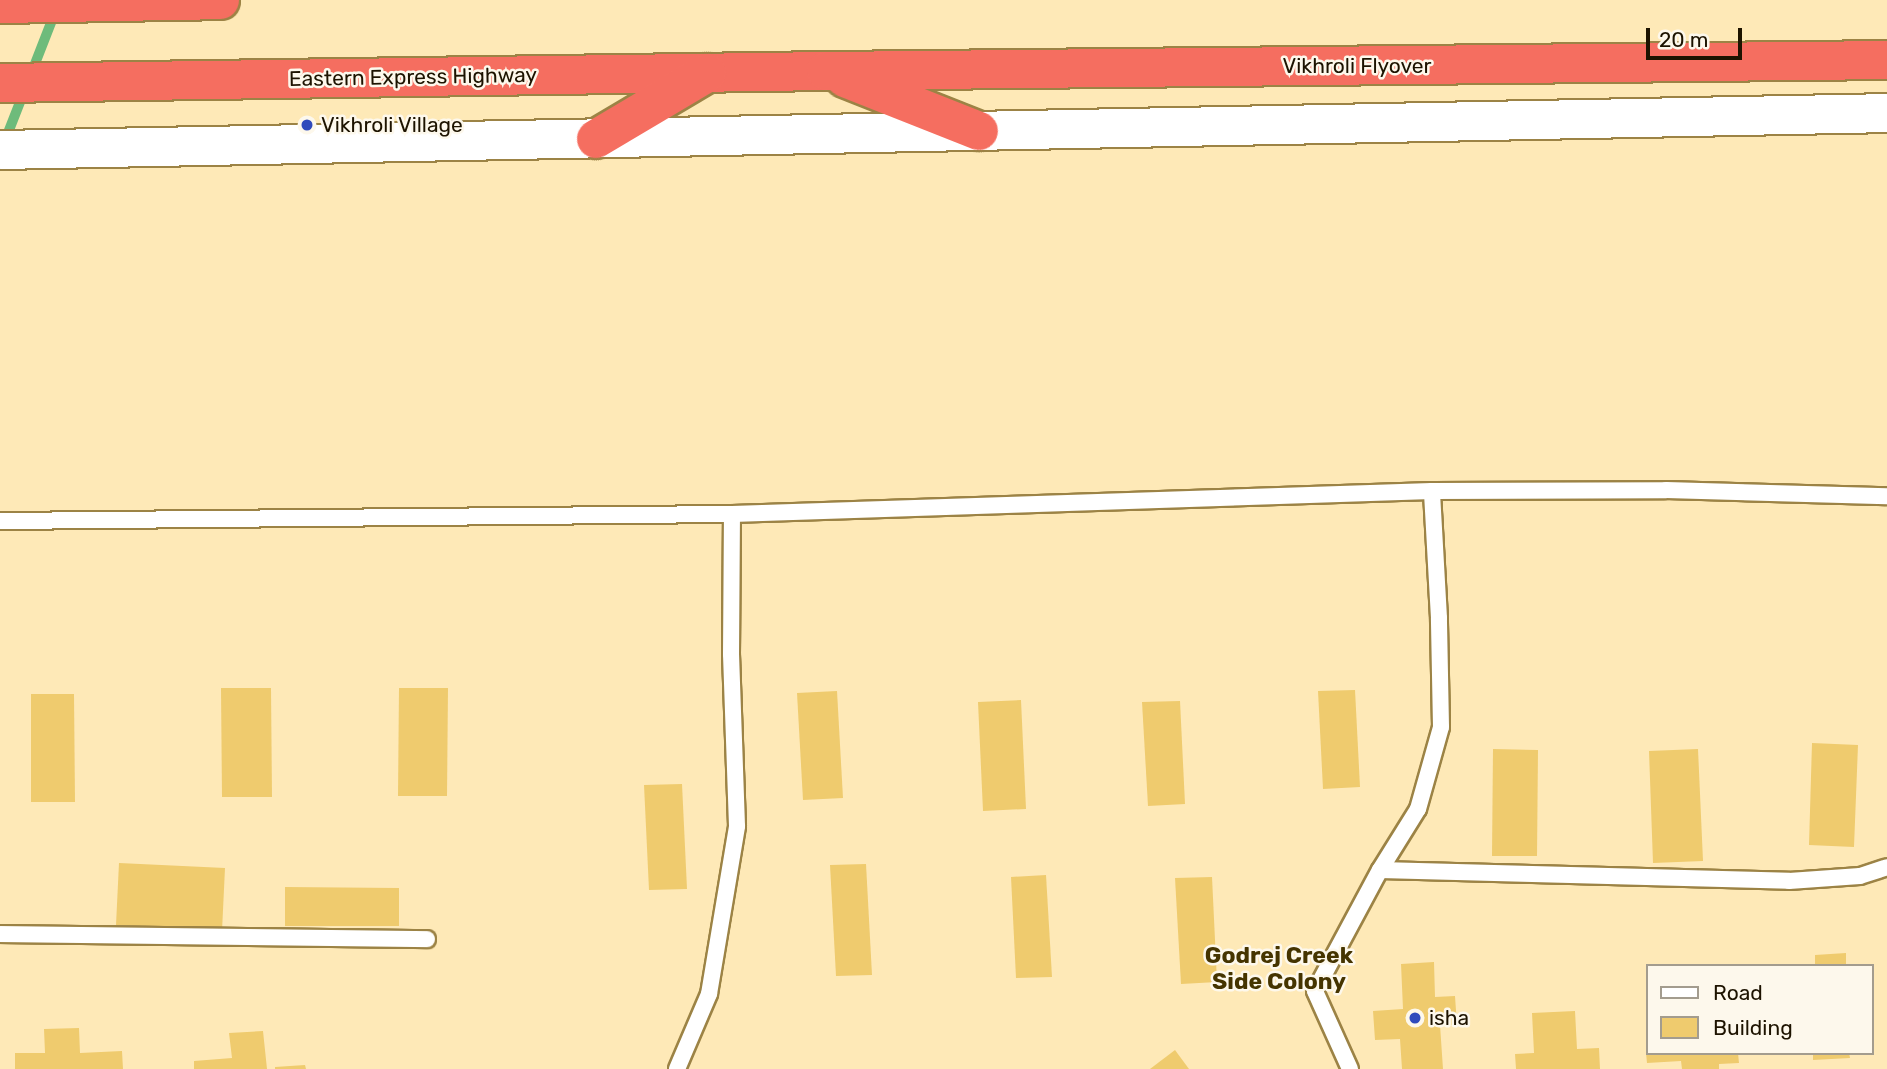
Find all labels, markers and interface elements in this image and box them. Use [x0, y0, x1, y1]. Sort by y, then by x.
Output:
scale bar [1649, 14, 1745, 58]
text: 20 m [1659, 27, 1708, 52]
street label: Vikhroli Flyover [1283, 53, 1431, 79]
street label: Eastern Express Highway [289, 62, 537, 92]
place label: Vikhroli Village [321, 112, 463, 138]
marker: Vikhroli Village [299, 117, 315, 133]
district label: Godrej Creek Side Colony [1205, 941, 1353, 995]
legend [1646, 964, 1873, 1055]
text: Road [1713, 980, 1763, 1005]
place label: isha [1429, 1005, 1469, 1031]
marker: isha [1407, 1010, 1423, 1026]
text: Building [1713, 1015, 1793, 1040]

